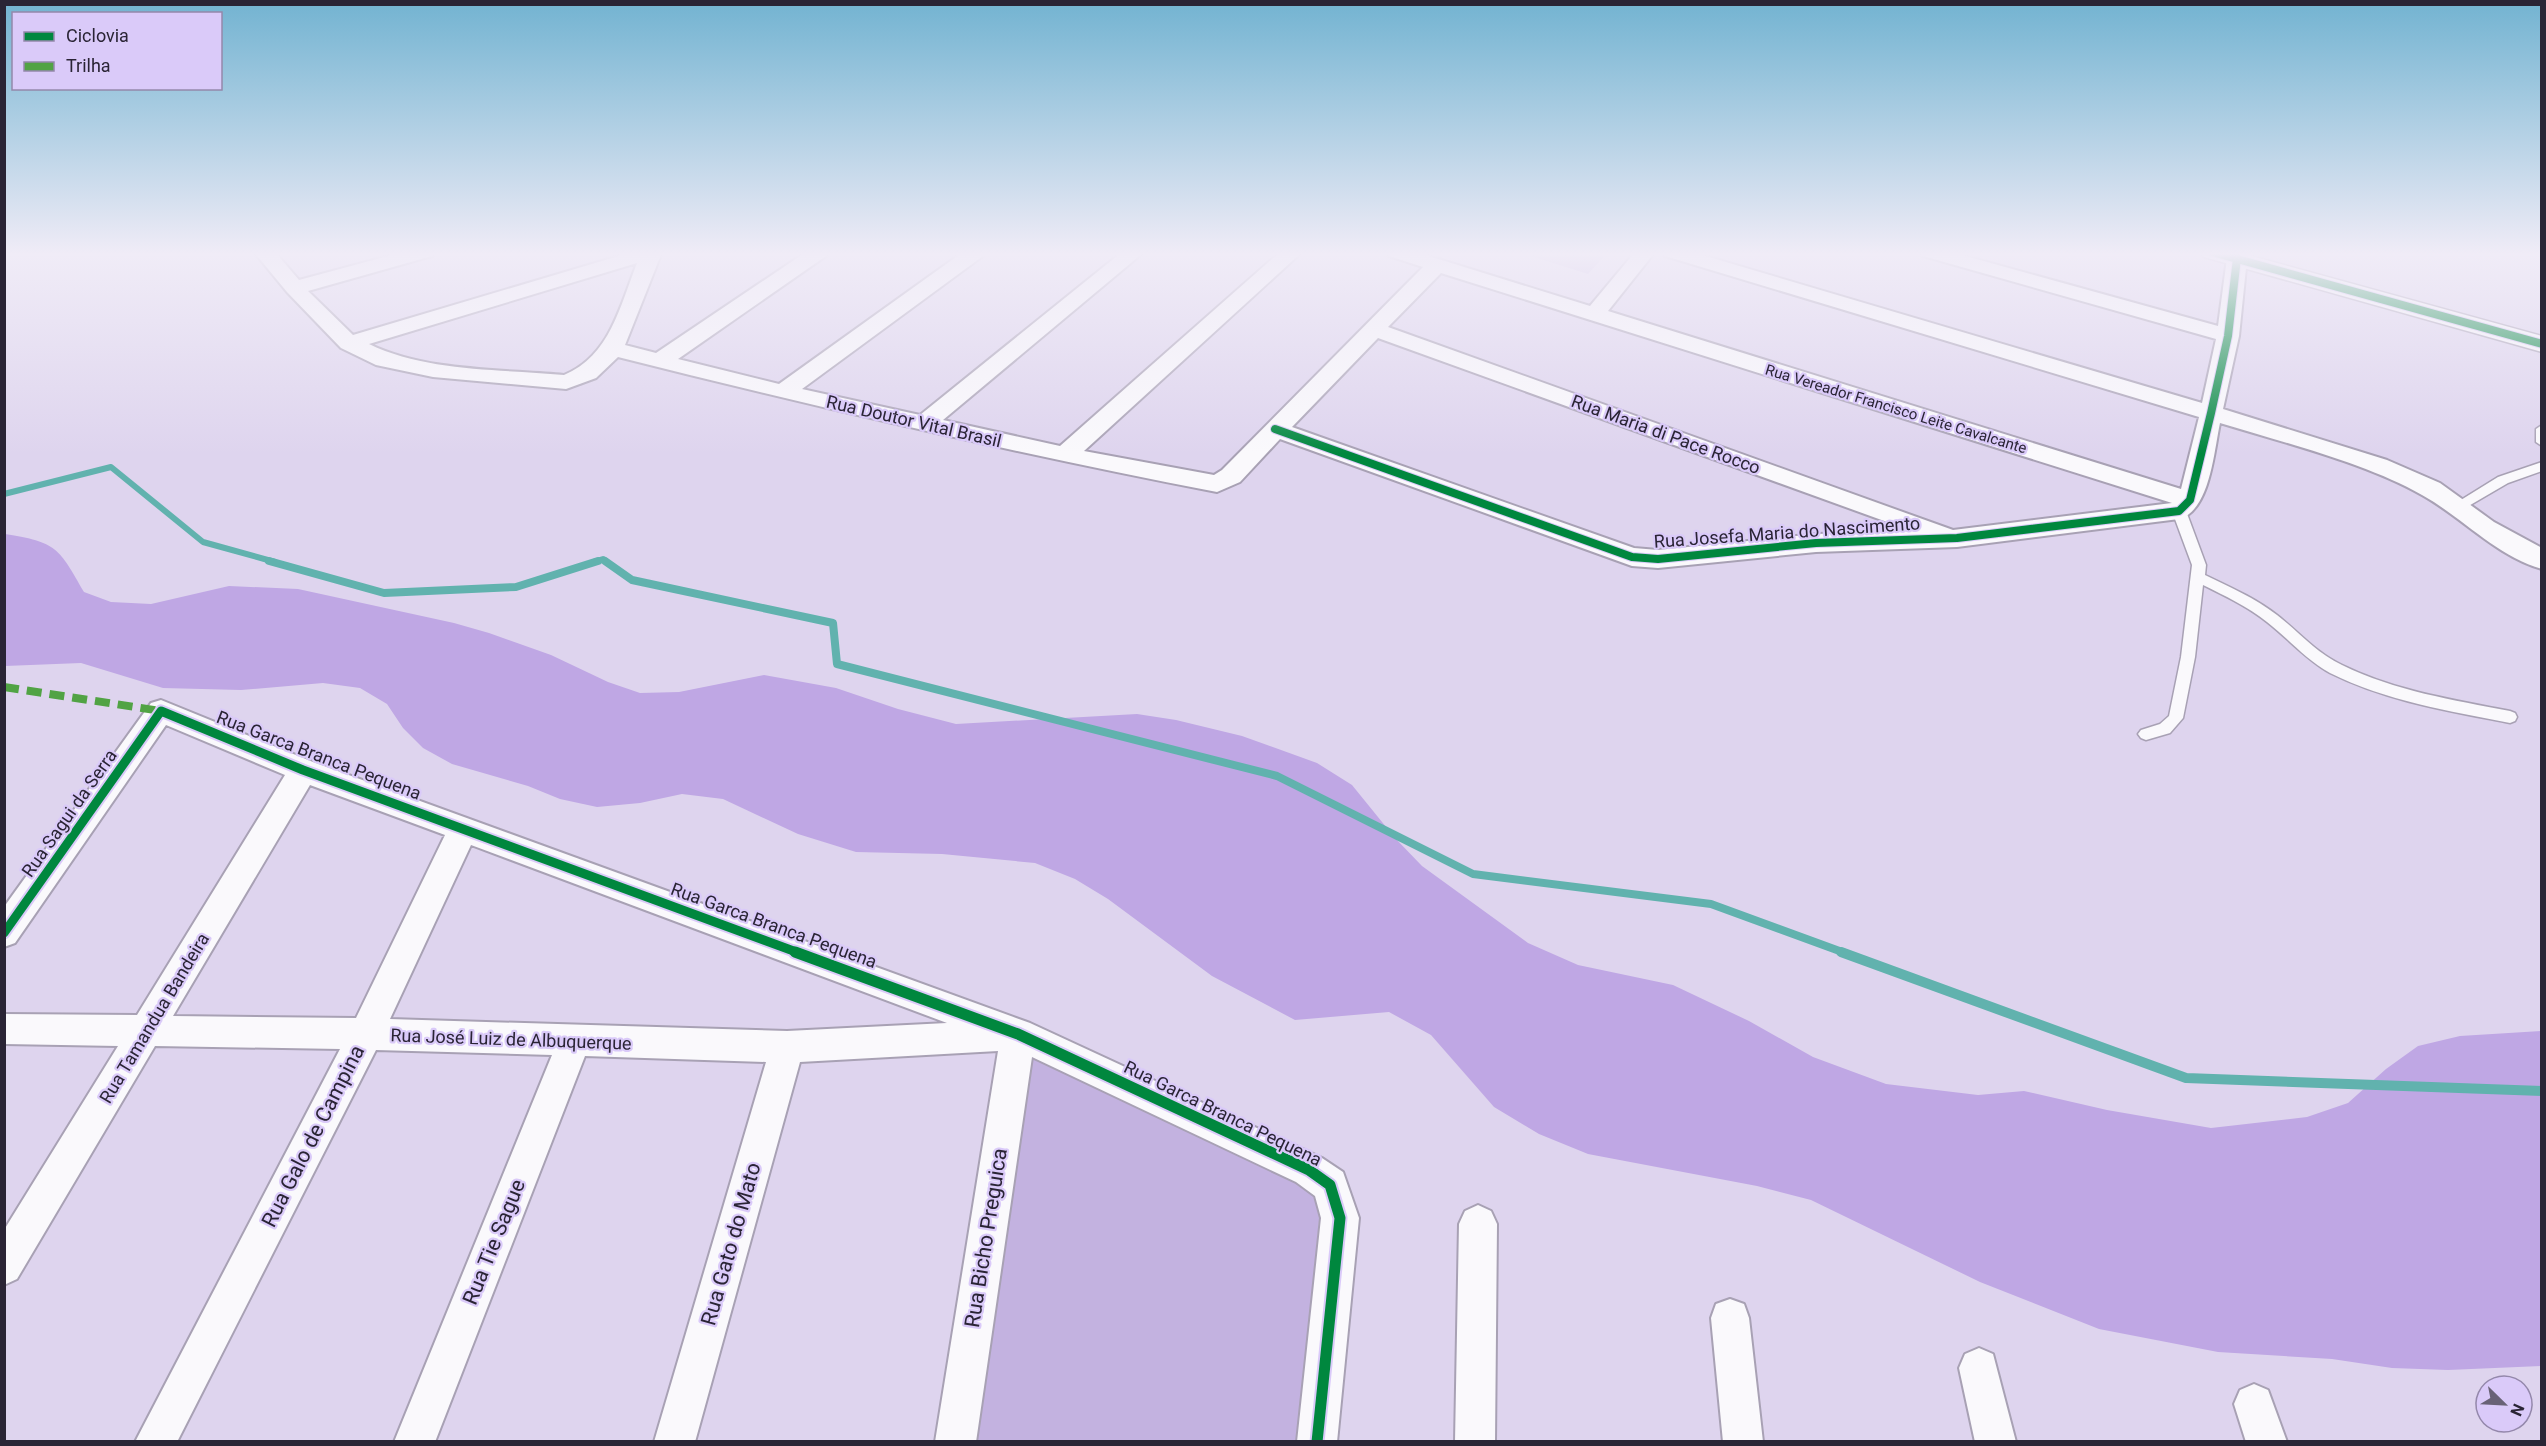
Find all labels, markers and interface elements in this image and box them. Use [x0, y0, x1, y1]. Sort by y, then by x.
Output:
legend [12, 12, 222, 90]
text: Ciclovia [66, 25, 129, 46]
text: Trilha [66, 55, 111, 76]
street label: Rua Vereador Francisco Leite Cavalcante [1763, 361, 2029, 457]
street label: Rua Maria di Pace Rocco [1569, 390, 1763, 478]
street label: Rua Doutor Vital Brasil [824, 391, 1004, 451]
street label: Rua Josefa Maria do Nascimento [1653, 512, 1921, 552]
street label: Rua Garca Branca Pequena [214, 706, 424, 804]
street label: Rua Sagui da Serra [17, 745, 121, 881]
street label: Rua Garca Branca Pequena [668, 878, 880, 972]
street label: Rua Tamandua Bandeira [95, 929, 213, 1107]
street label: Rua José Luiz de Albuquerque [390, 1024, 632, 1054]
street label: Rua Galo de Campina [257, 1041, 369, 1231]
street label: Rua Garca Branca Pequena [1121, 1056, 1325, 1170]
street label: Rua Bicho Preguica [960, 1147, 1012, 1329]
street label: Rua Gato do Mato [696, 1160, 766, 1328]
street label: Rua Tie Sague [458, 1176, 530, 1308]
north arrow [2474, 1374, 2534, 1434]
text: N [2506, 1401, 2528, 1419]

